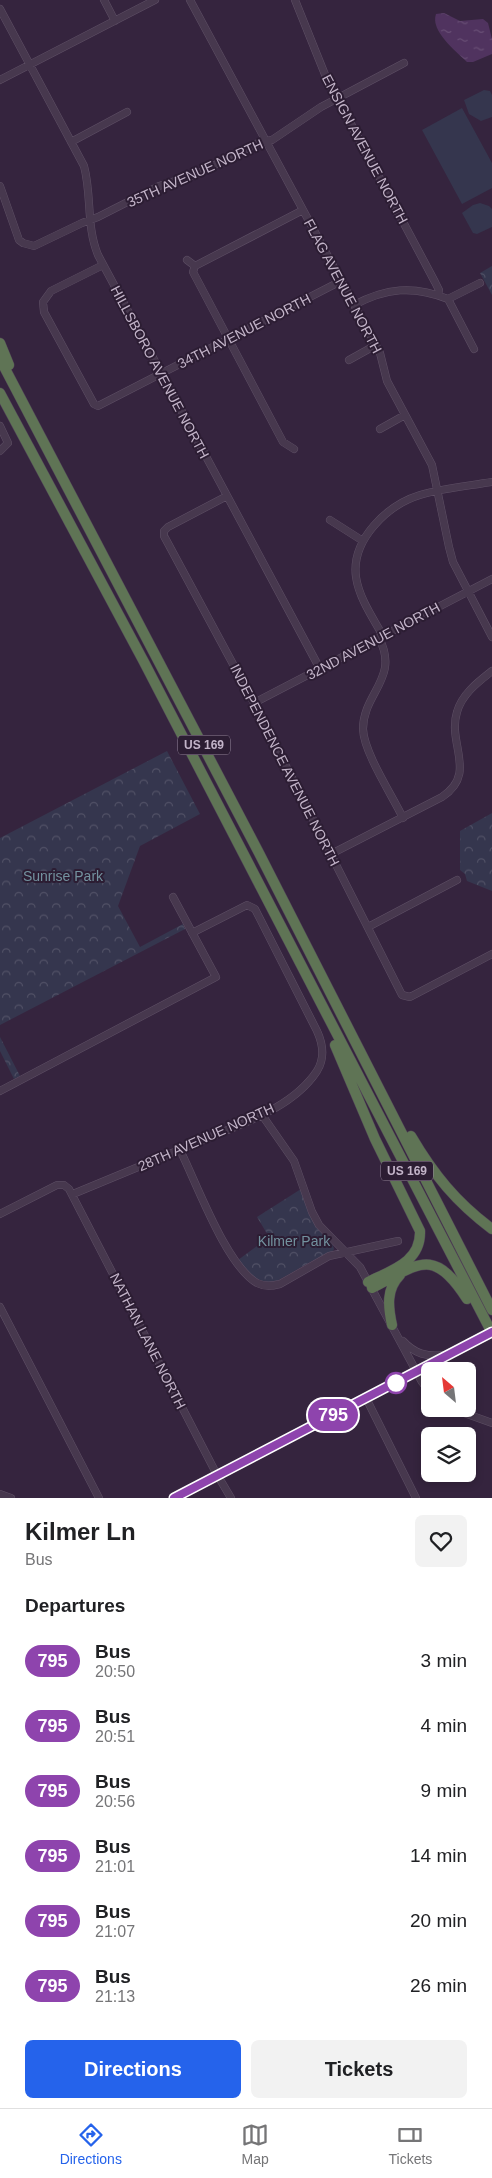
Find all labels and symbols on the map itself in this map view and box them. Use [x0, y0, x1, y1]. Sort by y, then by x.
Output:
street label: ENSIGN AVENUE NORTH [319, 72, 411, 226]
street label: 35TH AVENUE NORTH [124, 136, 266, 210]
street label: FLAG AVENUE NORTH [301, 216, 385, 356]
street label: HILLSBORO AVENUE NORTH [108, 283, 212, 461]
street label: 34TH AVENUE NORTH [175, 290, 313, 372]
street label: 32ND AVENUE NORTH [304, 599, 442, 683]
street label: INDEPENDENCE AVENUE NORTH [227, 661, 343, 869]
road number: US 169 [178, 736, 230, 754]
park label: Sunrise Park [23, 868, 104, 884]
street label: 28TH AVENUE NORTH [135, 1100, 277, 1174]
road number: US 169 [381, 1162, 433, 1180]
park label: Kilmer Park [258, 1233, 331, 1249]
street label: NATHAN LANE NORTH [107, 1270, 189, 1412]
north arrow [421, 1362, 476, 1418]
unlabelled marker [385, 1372, 407, 1394]
line badge: 795 [304, 1399, 362, 1431]

